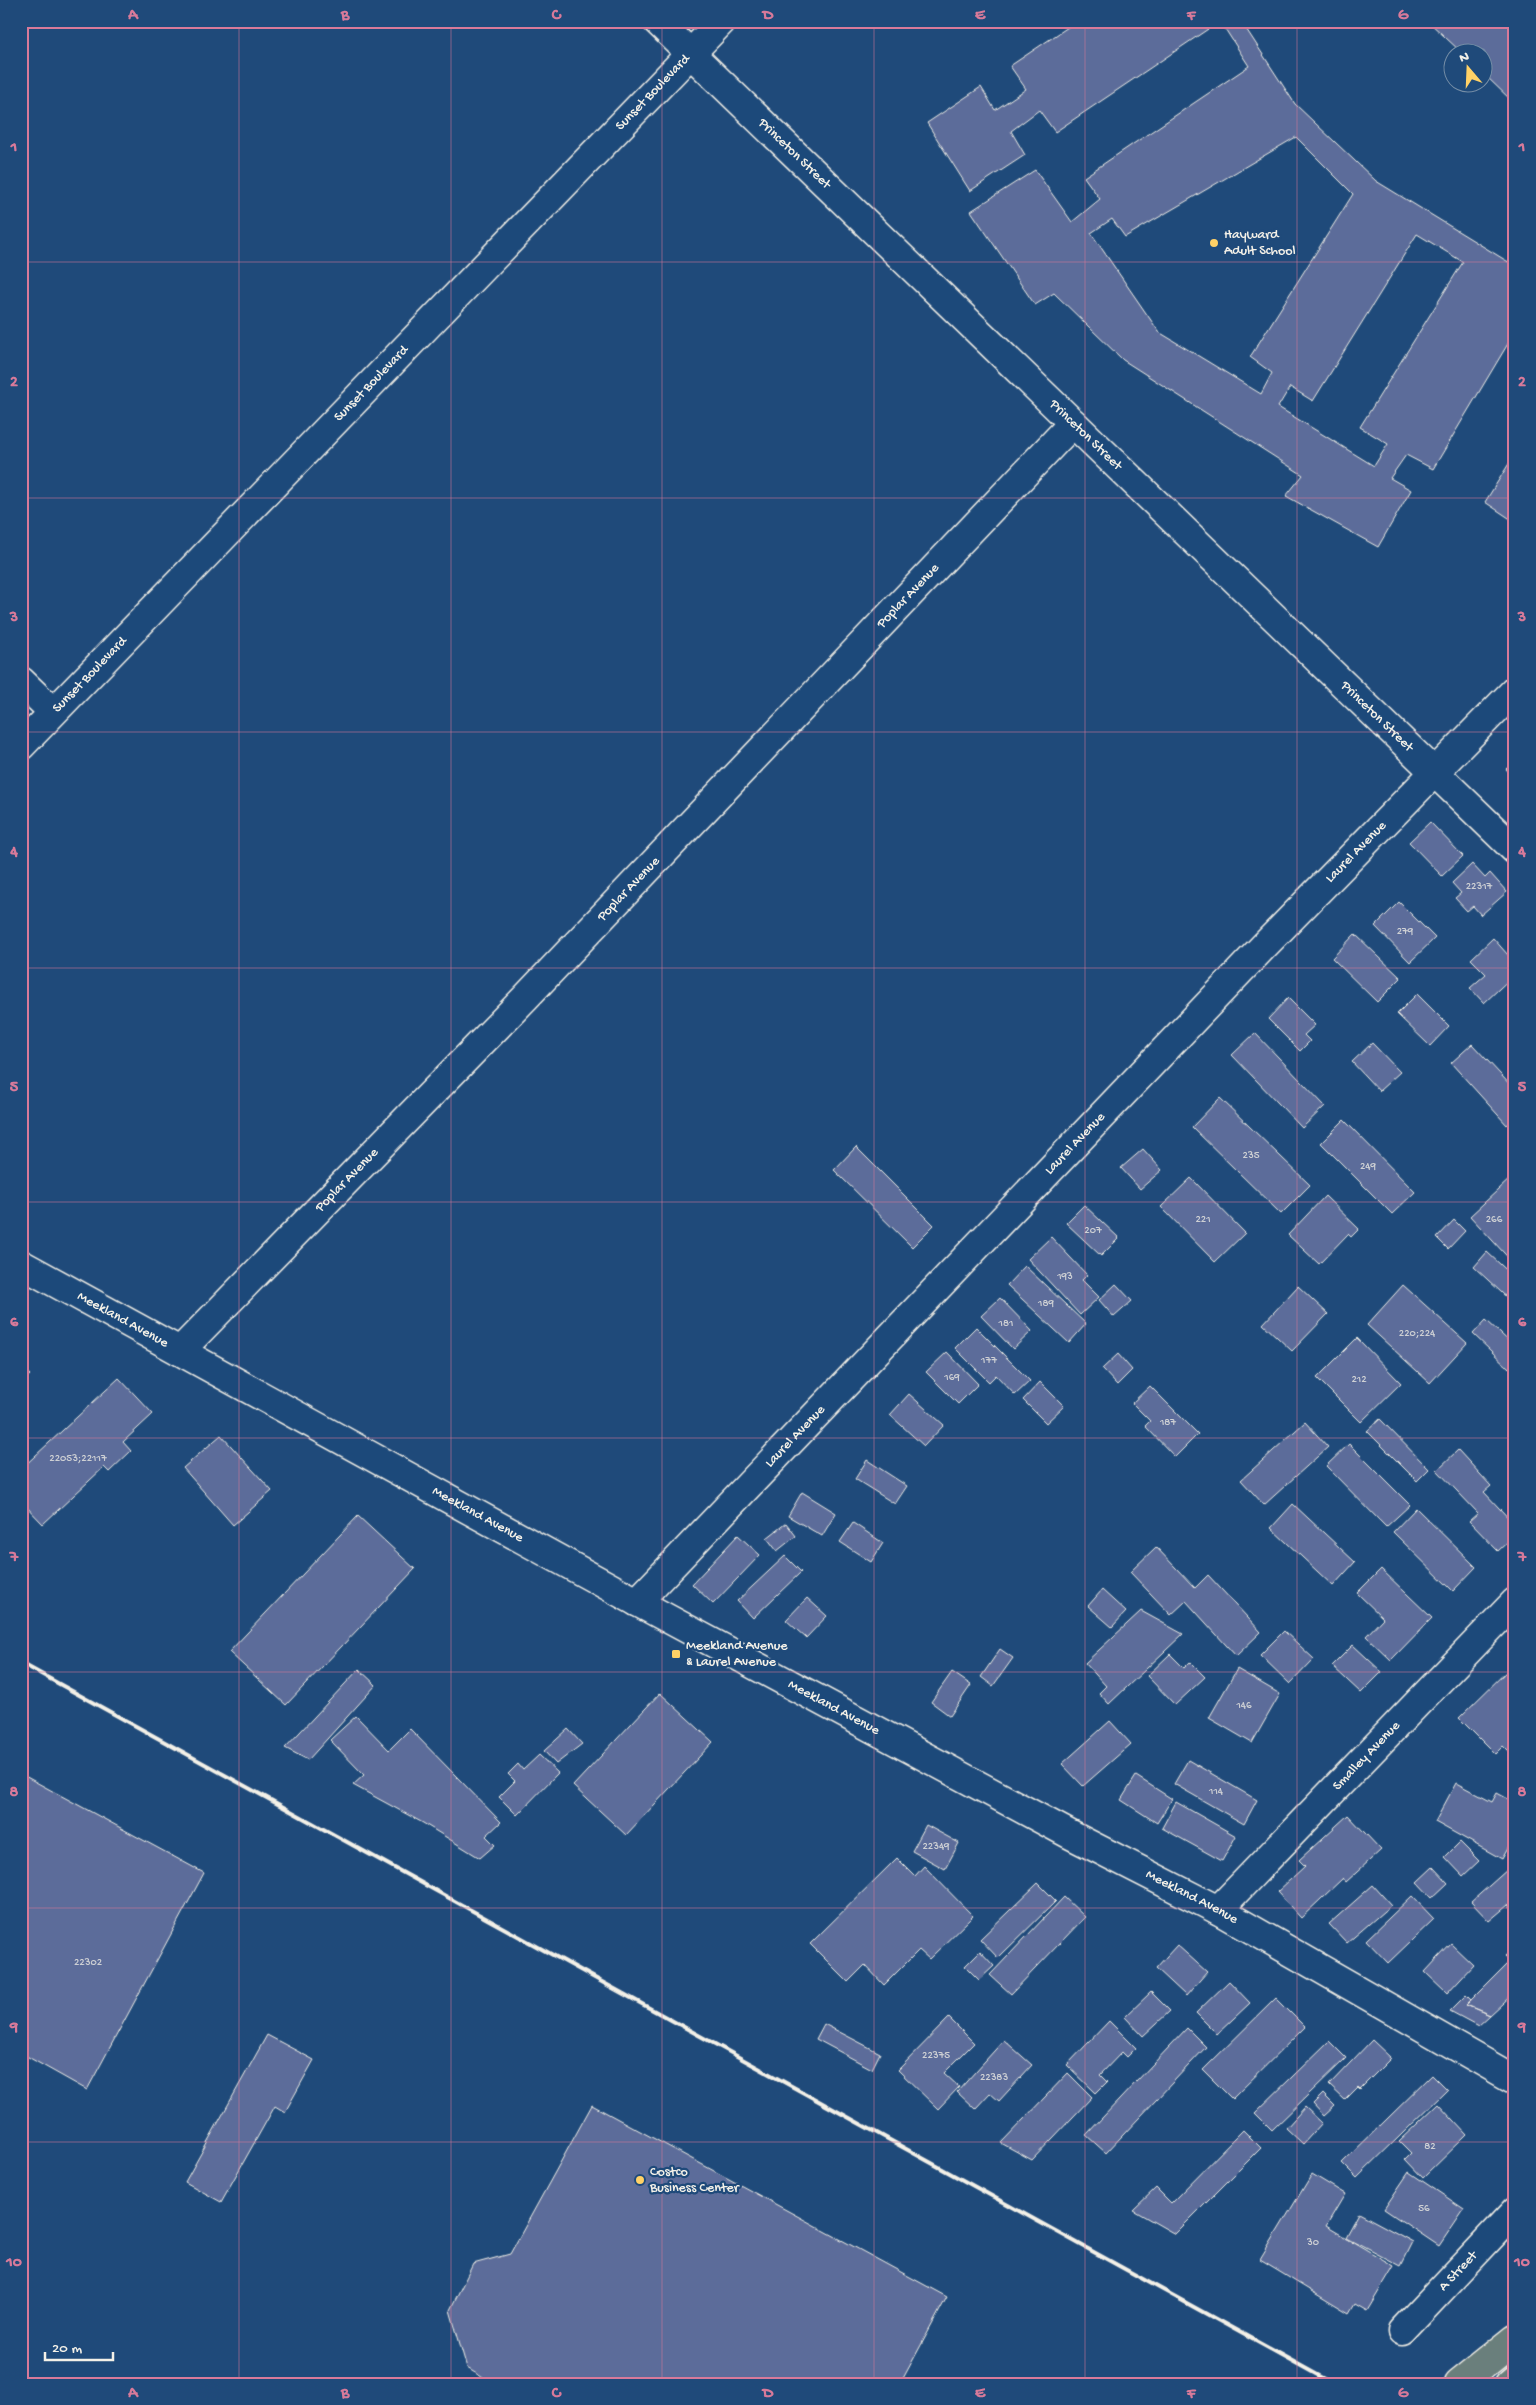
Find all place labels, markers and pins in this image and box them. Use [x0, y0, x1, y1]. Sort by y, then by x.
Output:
place label: Hayward Adult School [1224, 227, 1296, 260]
marker: Hayward Adult School [1208, 237, 1220, 249]
place label: Meekland Avenue & Laurel Avenue [686, 1638, 788, 1671]
marker: Meekland Avenue & Laurel Avenue [670, 1648, 682, 1660]
place label: Costco Business Center [649, 2164, 740, 2197]
marker: Costco Business Center [634, 2174, 646, 2186]

